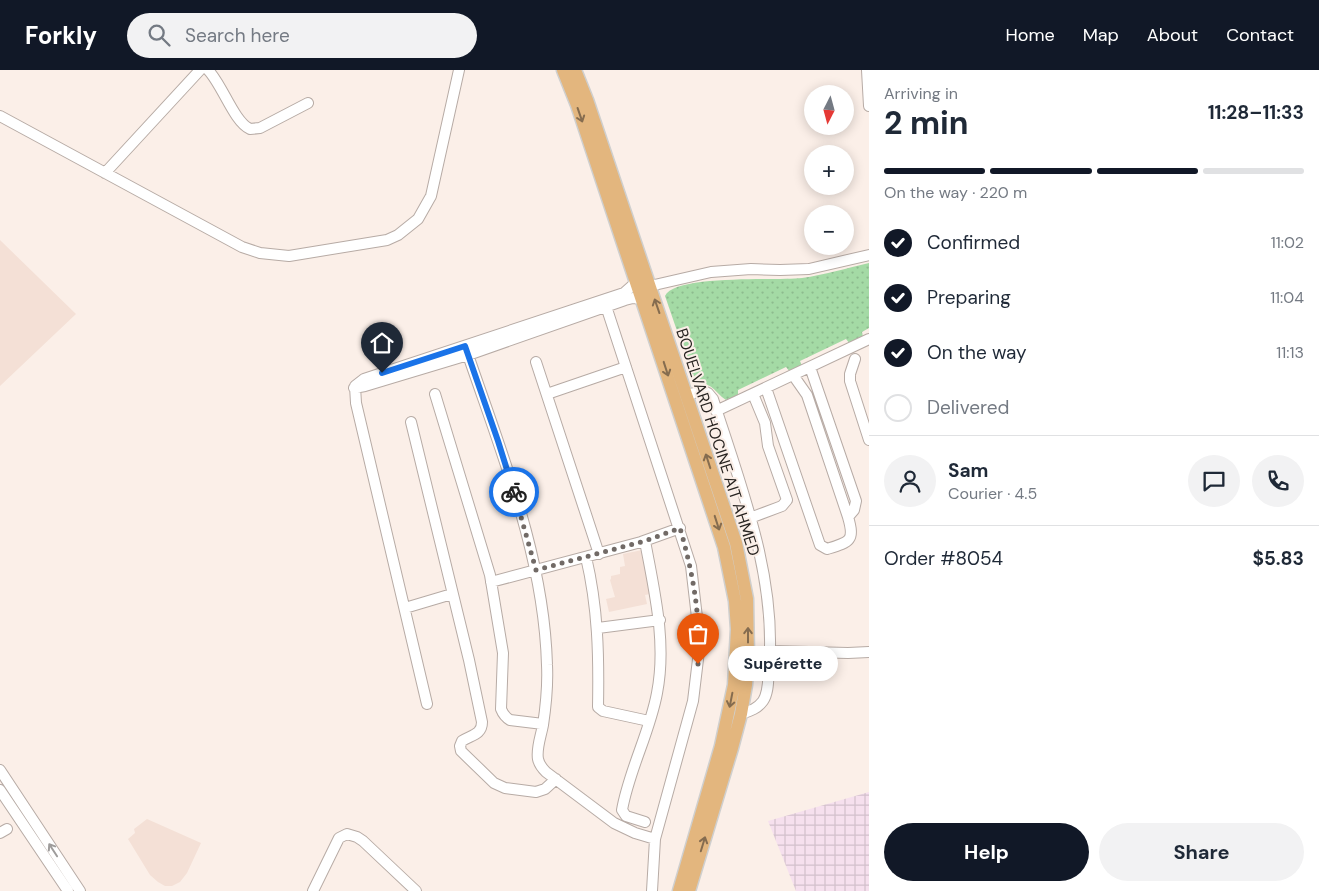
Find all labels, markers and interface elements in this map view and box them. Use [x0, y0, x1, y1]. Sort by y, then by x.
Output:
search box [127, 13, 477, 58]
text: Forkly [25, 20, 97, 51]
icon: search [145, 21, 173, 49]
text: Search here [185, 23, 290, 48]
text: Home [1005, 23, 1055, 47]
text: Map [1083, 23, 1119, 47]
text: About [1147, 23, 1198, 47]
text: Contact [1226, 23, 1294, 47]
text: Arriving in [884, 83, 958, 104]
north arrow [804, 85, 854, 135]
map controls [804, 85, 854, 255]
text: 11:28–11:33 [1208, 100, 1304, 125]
text: 2 min [884, 102, 969, 144]
one-way arrow [576, 107, 586, 123]
button: + [804, 145, 854, 195]
text: On the way · 220 m [884, 182, 1027, 203]
button: − [804, 205, 854, 255]
icon: check [884, 229, 912, 257]
text: Confirmed [927, 230, 1020, 255]
text: 11:02 [1271, 232, 1304, 253]
icon: check [884, 284, 912, 312]
text: Preparing [927, 285, 1011, 310]
text: 11:04 [1270, 287, 1304, 308]
one-way arrow [652, 299, 661, 315]
pin [361, 322, 403, 373]
street label: BOUELVARD HOCINE AIT AHMED [671, 326, 765, 558]
icon: home [368, 329, 396, 357]
icon: check [884, 339, 912, 367]
text: On the way [927, 340, 1027, 365]
text: 11:13 [1276, 342, 1304, 363]
one-way arrow [661, 361, 671, 377]
text: Delivered [927, 395, 1009, 420]
one-way arrow [703, 453, 713, 469]
button: person [884, 455, 936, 507]
button: chat [1188, 455, 1240, 507]
button: phone [1252, 455, 1304, 507]
text: Sam [948, 458, 989, 483]
courier [489, 467, 539, 517]
icon: bike [500, 478, 528, 506]
text: Courier · 4.5 [948, 483, 1037, 504]
one-way arrow [712, 515, 722, 531]
text: Order #8054 [884, 546, 1003, 571]
text: $5.83 [1252, 546, 1304, 571]
pin [677, 613, 719, 664]
icon: bag [684, 620, 712, 648]
one-way arrow [743, 627, 753, 644]
callout: Supérette [728, 646, 838, 682]
text: Supérette [744, 653, 822, 674]
one-way arrow [726, 692, 736, 708]
button: Help [884, 823, 1089, 881]
button: Share [1099, 823, 1304, 881]
one-way arrow [699, 837, 709, 853]
one-way arrow [48, 844, 58, 858]

